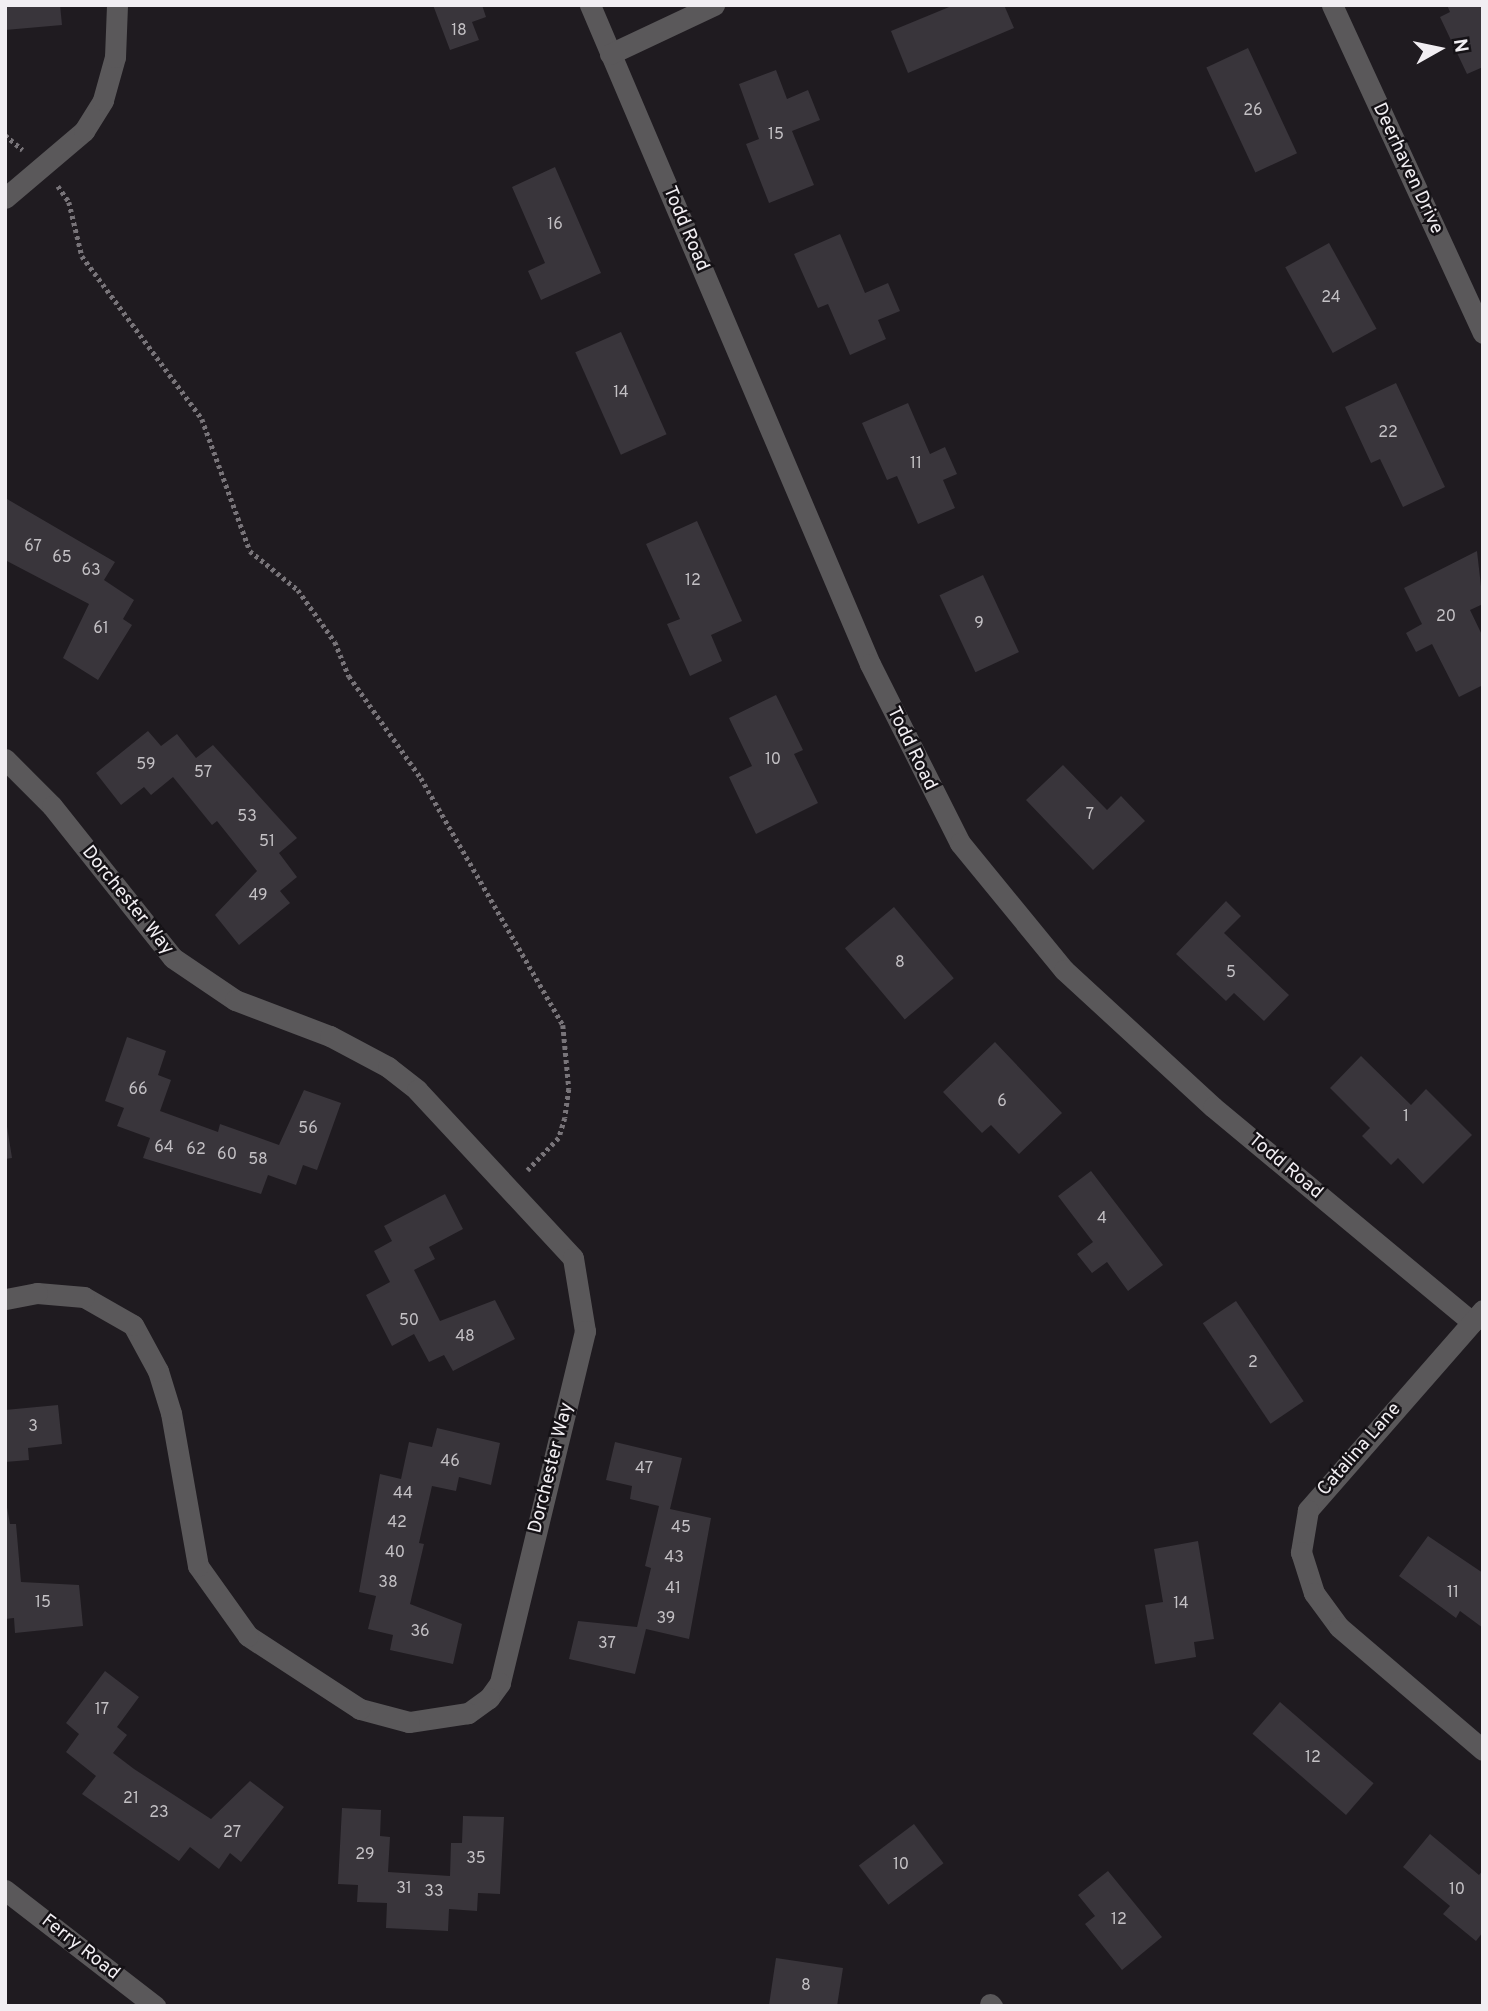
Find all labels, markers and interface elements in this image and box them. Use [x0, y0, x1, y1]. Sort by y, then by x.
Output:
north arrow [1404, 14, 1474, 84]
house number: 18 [451, 21, 467, 41]
text: N [1447, 37, 1473, 54]
street label: Deerhaven Drive [1367, 100, 1447, 238]
house number: 26 [1243, 101, 1263, 121]
house number: 15 [768, 125, 784, 145]
street label: Todd Road [657, 183, 713, 275]
house number: 16 [547, 215, 563, 235]
house number: 24 [1321, 288, 1341, 308]
house number: 14 [613, 383, 629, 403]
house number: 22 [1378, 423, 1398, 443]
house number: 11 [910, 454, 922, 474]
house number: 67 [24, 537, 42, 557]
house number: 65 [52, 548, 72, 568]
house number: 63 [81, 561, 101, 581]
house number: 12 [685, 571, 701, 591]
house number: 20 [1436, 607, 1456, 627]
house number: 9 [974, 614, 984, 634]
house number: 61 [93, 619, 109, 639]
street label: Todd Road [881, 704, 941, 794]
house number: 10 [765, 750, 781, 770]
house number: 59 [136, 755, 156, 775]
house number: 57 [194, 763, 212, 783]
house number: 7 [1086, 805, 1094, 825]
house number: 53 [237, 807, 257, 827]
house number: 51 [259, 832, 275, 852]
street label: Dorchester Way [76, 842, 178, 960]
house number: 49 [248, 886, 268, 906]
house number: 8 [895, 953, 905, 973]
house number: 5 [1226, 963, 1236, 983]
house number: 66 [128, 1080, 148, 1100]
house number: 6 [997, 1092, 1007, 1112]
house number: 1 [1403, 1107, 1409, 1127]
house number: 56 [298, 1119, 318, 1139]
street label: Todd Road [1243, 1129, 1327, 1205]
house number: 64 [154, 1138, 174, 1158]
house number: 62 [186, 1140, 206, 1160]
house number: 60 [217, 1145, 237, 1165]
house number: 58 [248, 1150, 268, 1170]
house number: 4 [1097, 1209, 1107, 1229]
house number: 50 [399, 1311, 419, 1331]
house number: 48 [455, 1327, 475, 1347]
house number: 2 [1248, 1353, 1258, 1373]
street label: Catalina Lane [1313, 1399, 1407, 1501]
street label: Dorchester Way [525, 1400, 579, 1536]
house number: 3 [28, 1417, 38, 1437]
house number: 46 [440, 1452, 460, 1472]
house number: 47 [635, 1459, 653, 1479]
house number: 44 [393, 1484, 413, 1504]
house number: 42 [387, 1513, 407, 1533]
house number: 45 [671, 1518, 691, 1538]
house number: 40 [385, 1543, 405, 1563]
house number: 43 [664, 1548, 684, 1568]
house number: 38 [378, 1573, 398, 1593]
house number: 41 [665, 1579, 681, 1599]
house number: 11 [1447, 1583, 1459, 1603]
house number: 15 [35, 1593, 51, 1613]
house number: 14 [1173, 1594, 1189, 1614]
house number: 39 [657, 1609, 675, 1629]
house number: 36 [410, 1622, 430, 1642]
house number: 37 [598, 1634, 616, 1654]
house number: 17 [95, 1700, 109, 1720]
house number: 12 [1305, 1748, 1321, 1768]
house number: 21 [123, 1789, 139, 1809]
house number: 23 [149, 1803, 169, 1823]
house number: 27 [223, 1823, 241, 1843]
house number: 29 [355, 1845, 375, 1865]
house number: 35 [466, 1849, 486, 1869]
house number: 10 [893, 1855, 909, 1875]
house number: 31 [396, 1879, 412, 1899]
house number: 10 [1449, 1880, 1465, 1900]
house number: 33 [424, 1882, 444, 1902]
street label: Ferry Road [36, 1910, 124, 1986]
house number: 12 [1111, 1910, 1127, 1930]
house number: 8 [801, 1976, 811, 1996]

